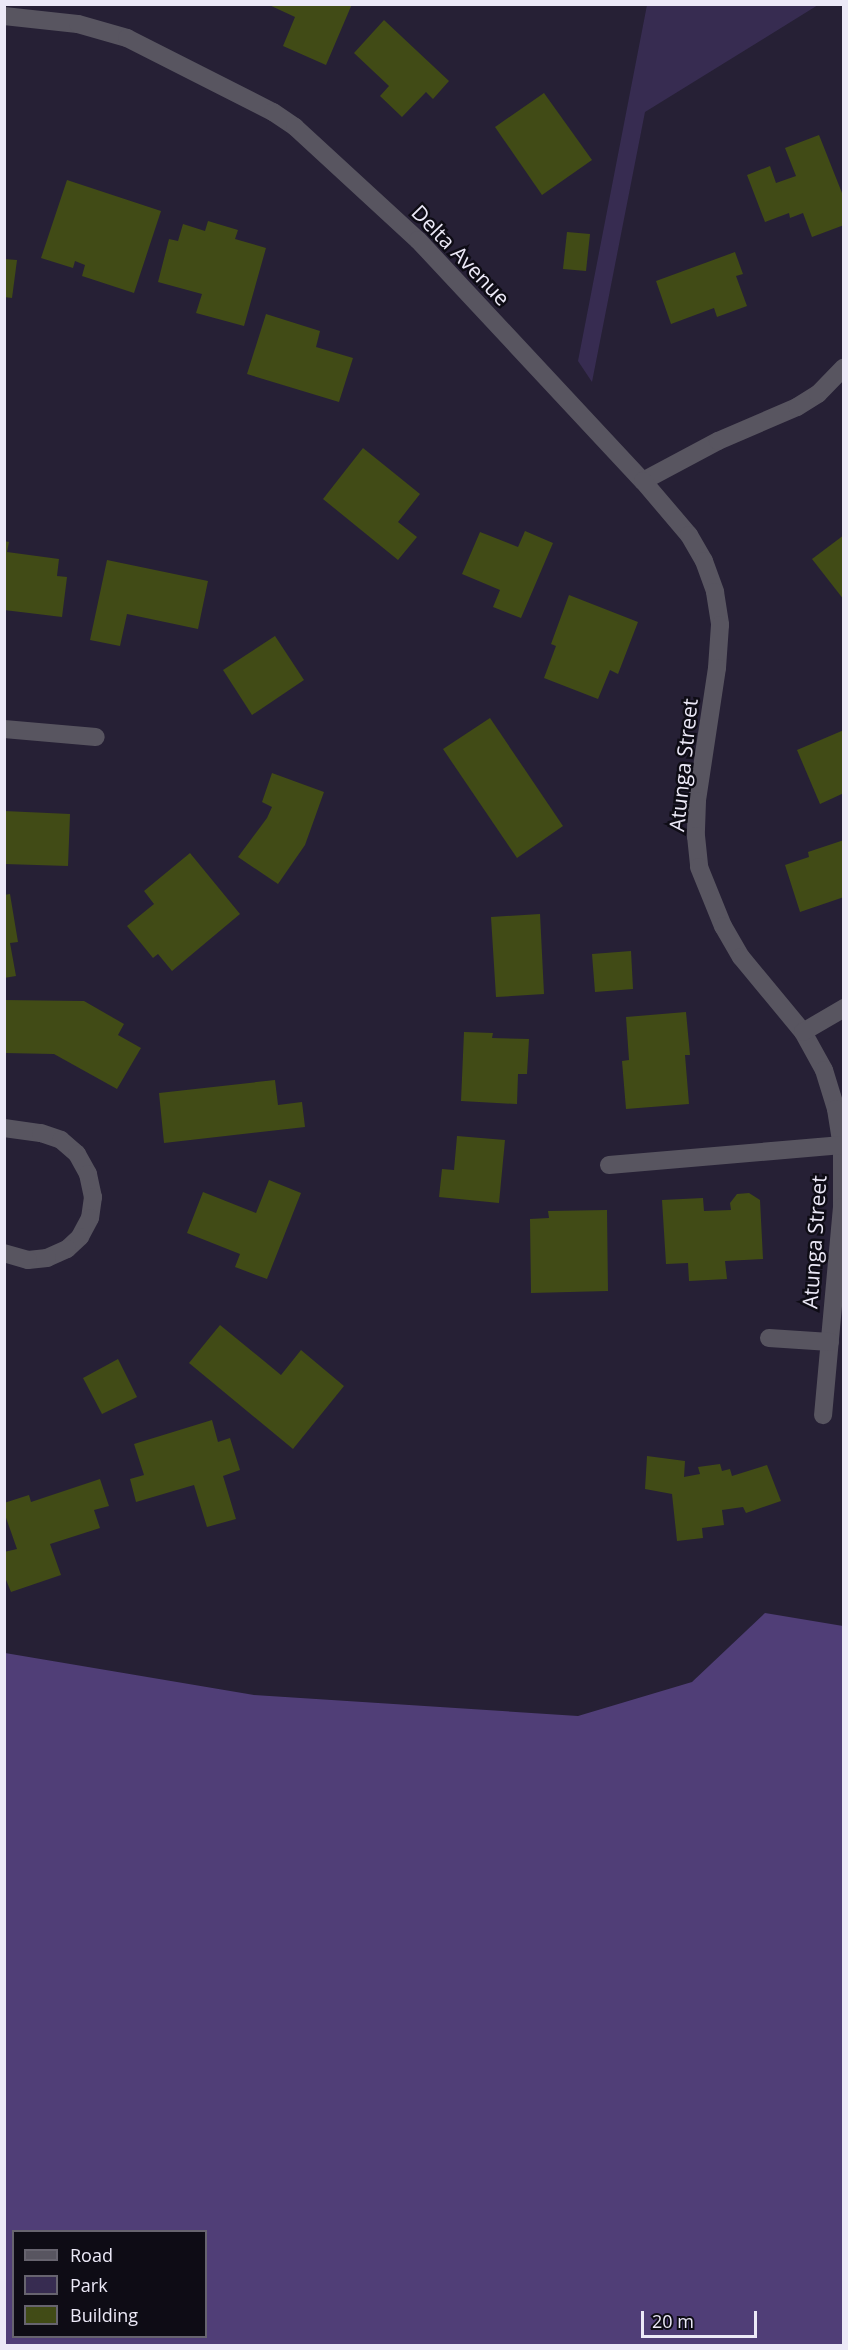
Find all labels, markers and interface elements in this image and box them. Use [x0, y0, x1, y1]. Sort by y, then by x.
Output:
street label: Delta Avenue [407, 199, 515, 311]
street label: Atunga Street [663, 697, 703, 833]
street label: Atunga Street [797, 1174, 831, 1310]
legend [12, 2230, 207, 2338]
text: Road [70, 2243, 113, 2267]
text: Park [70, 2273, 108, 2297]
scale bar [644, 2299, 760, 2337]
text: Building [70, 2303, 138, 2327]
text: 20 m [652, 2309, 694, 2333]

